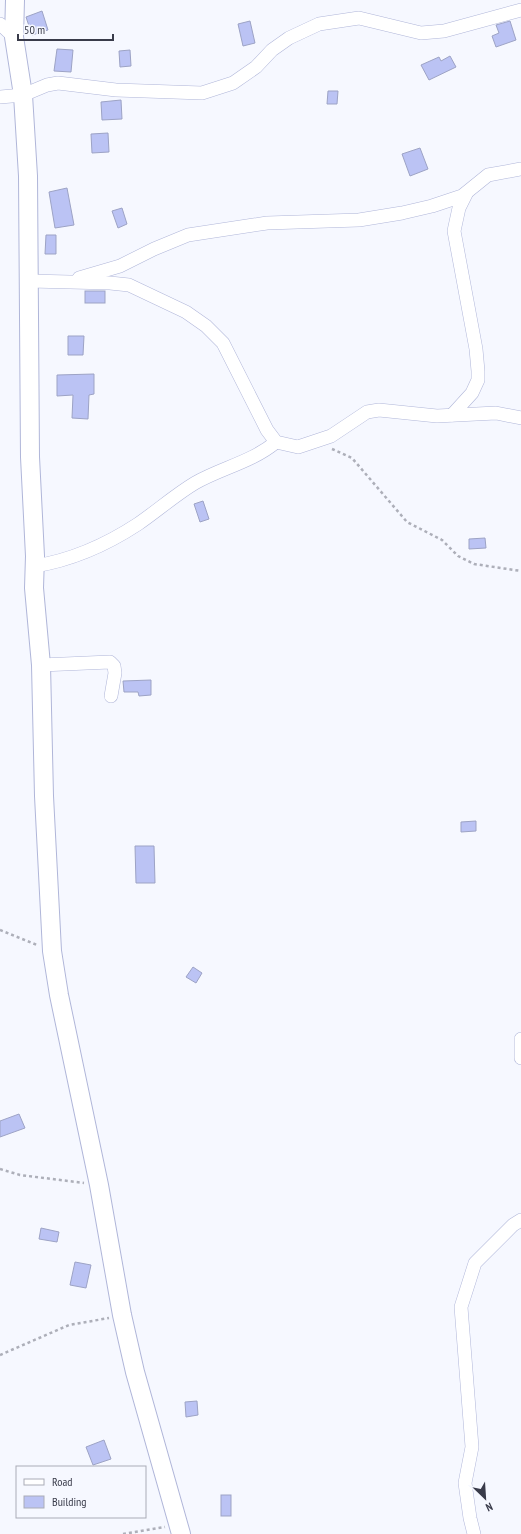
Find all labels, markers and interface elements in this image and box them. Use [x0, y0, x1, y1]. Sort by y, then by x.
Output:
scale bar [18, 16, 113, 42]
text: 50 m [24, 22, 45, 37]
legend [16, 1466, 146, 1518]
text: Road [52, 1474, 72, 1489]
north arrow [465, 1478, 505, 1518]
text: Building [52, 1494, 87, 1509]
text: N [484, 1499, 495, 1515]

